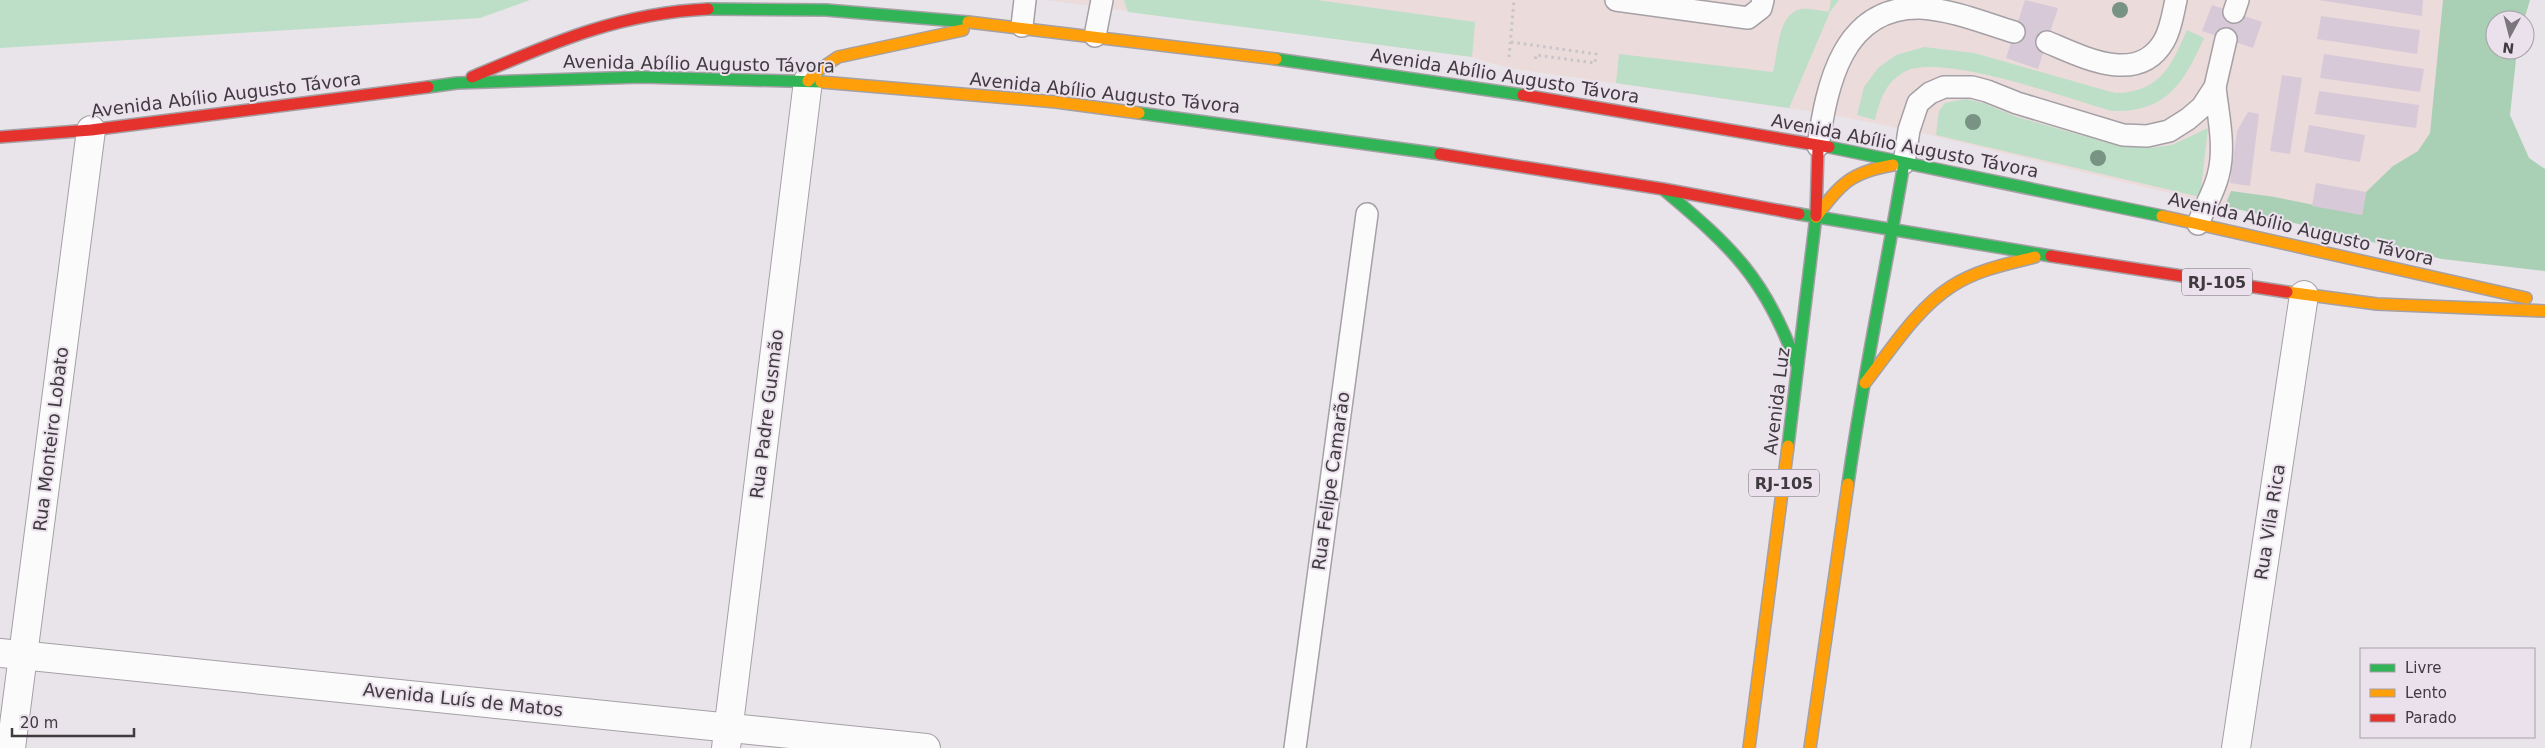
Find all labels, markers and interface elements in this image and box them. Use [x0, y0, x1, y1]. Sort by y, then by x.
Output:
north arrow [2485, 10, 2535, 60]
text: N [2502, 39, 2515, 57]
street label: Avenida Abílio Augusto Távora [1369, 44, 1641, 107]
street label: Avenida Abílio Augusto Távora [563, 51, 835, 76]
street label: Avenida Abílio Augusto Távora [90, 68, 362, 121]
street label: Avenida Abílio Augusto Távora [969, 68, 1241, 117]
street label: Avenida Abílio Augusto Távora [1770, 109, 2041, 182]
street label: Avenida Abílio Augusto Távora [2166, 188, 2436, 269]
road number: RJ-105 [2182, 268, 2252, 296]
street label: Rua Padre Gusmão [746, 328, 787, 500]
street label: Rua Monteiro Lobato [29, 345, 72, 532]
street label: Avenida Luz [1759, 346, 1794, 456]
street label: Rua Felipe Camarão [1308, 390, 1353, 572]
street label: Rua Vila Rica [2250, 463, 2289, 581]
road number: RJ-105 [1749, 469, 1819, 496]
legend [2360, 648, 2535, 738]
text: Livre [2405, 659, 2441, 677]
street label: Avenida Luís de Matos [362, 679, 564, 720]
text: Lento [2405, 684, 2447, 702]
scale bar [12, 706, 135, 738]
text: Parado [2405, 709, 2457, 727]
text: 20 m [20, 714, 58, 732]

